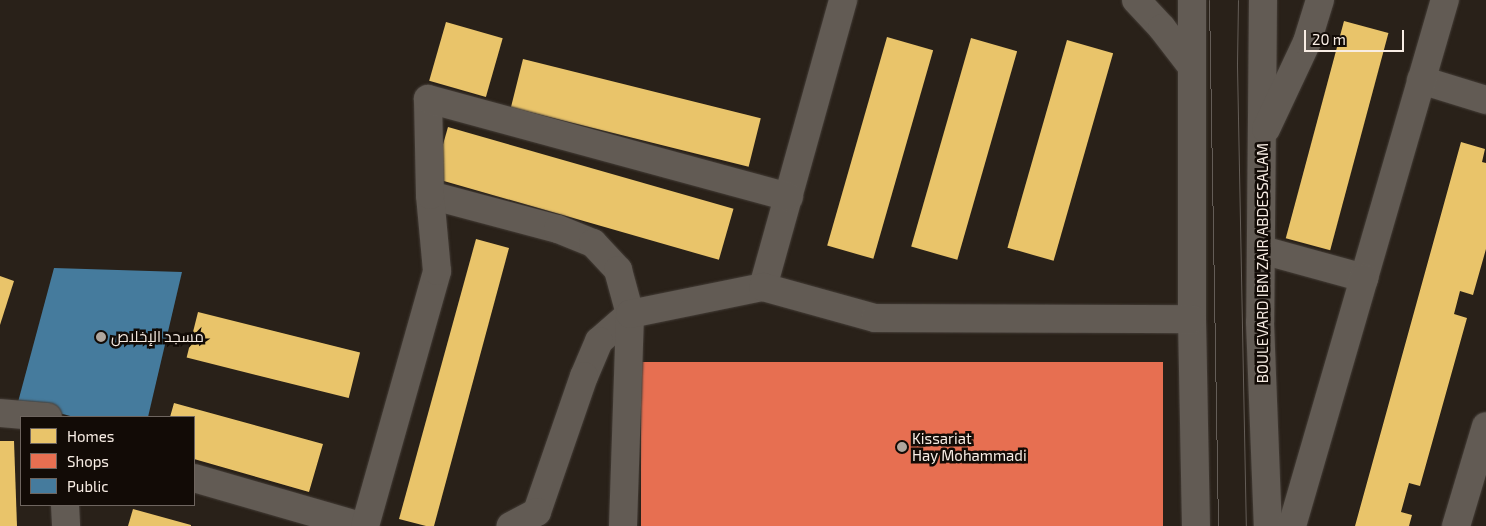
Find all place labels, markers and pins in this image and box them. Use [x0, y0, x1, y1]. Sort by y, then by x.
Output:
place label: مسجد الإخلاص [111, 328, 204, 346]
marker: مسجد الإخلاص [95, 331, 107, 343]
place label: Kissariat Hay Mohammadi [912, 429, 1027, 464]
marker: Kissariat Hay Mohammadi [896, 441, 908, 453]

